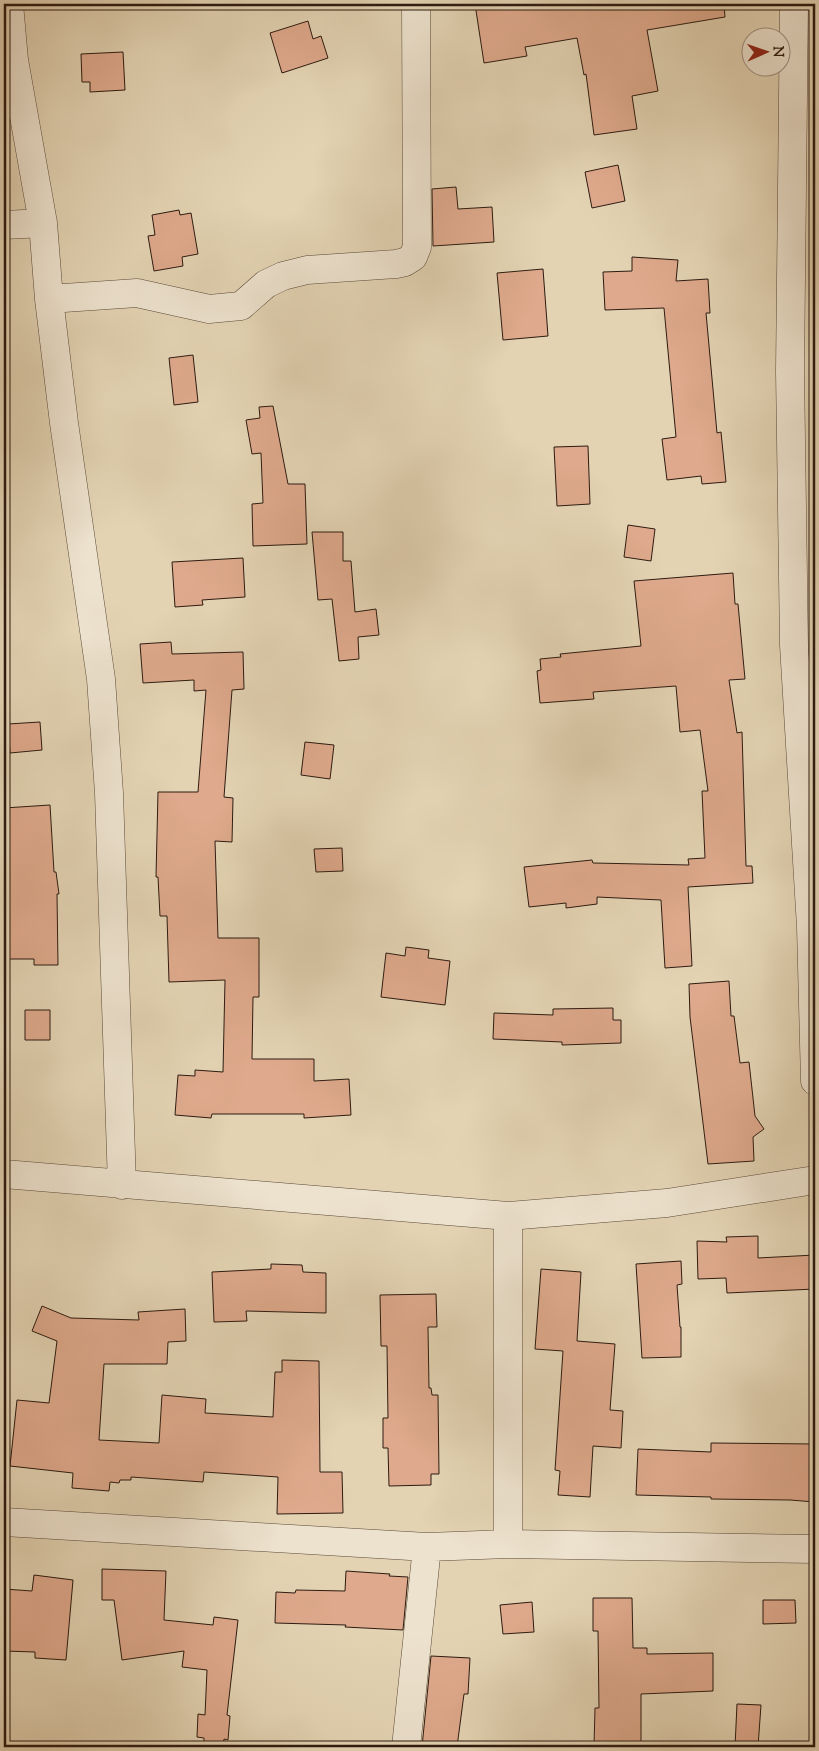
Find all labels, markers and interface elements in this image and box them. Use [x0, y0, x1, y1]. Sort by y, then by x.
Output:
north arrow [742, 28, 792, 78]
text: N [767, 46, 787, 58]

